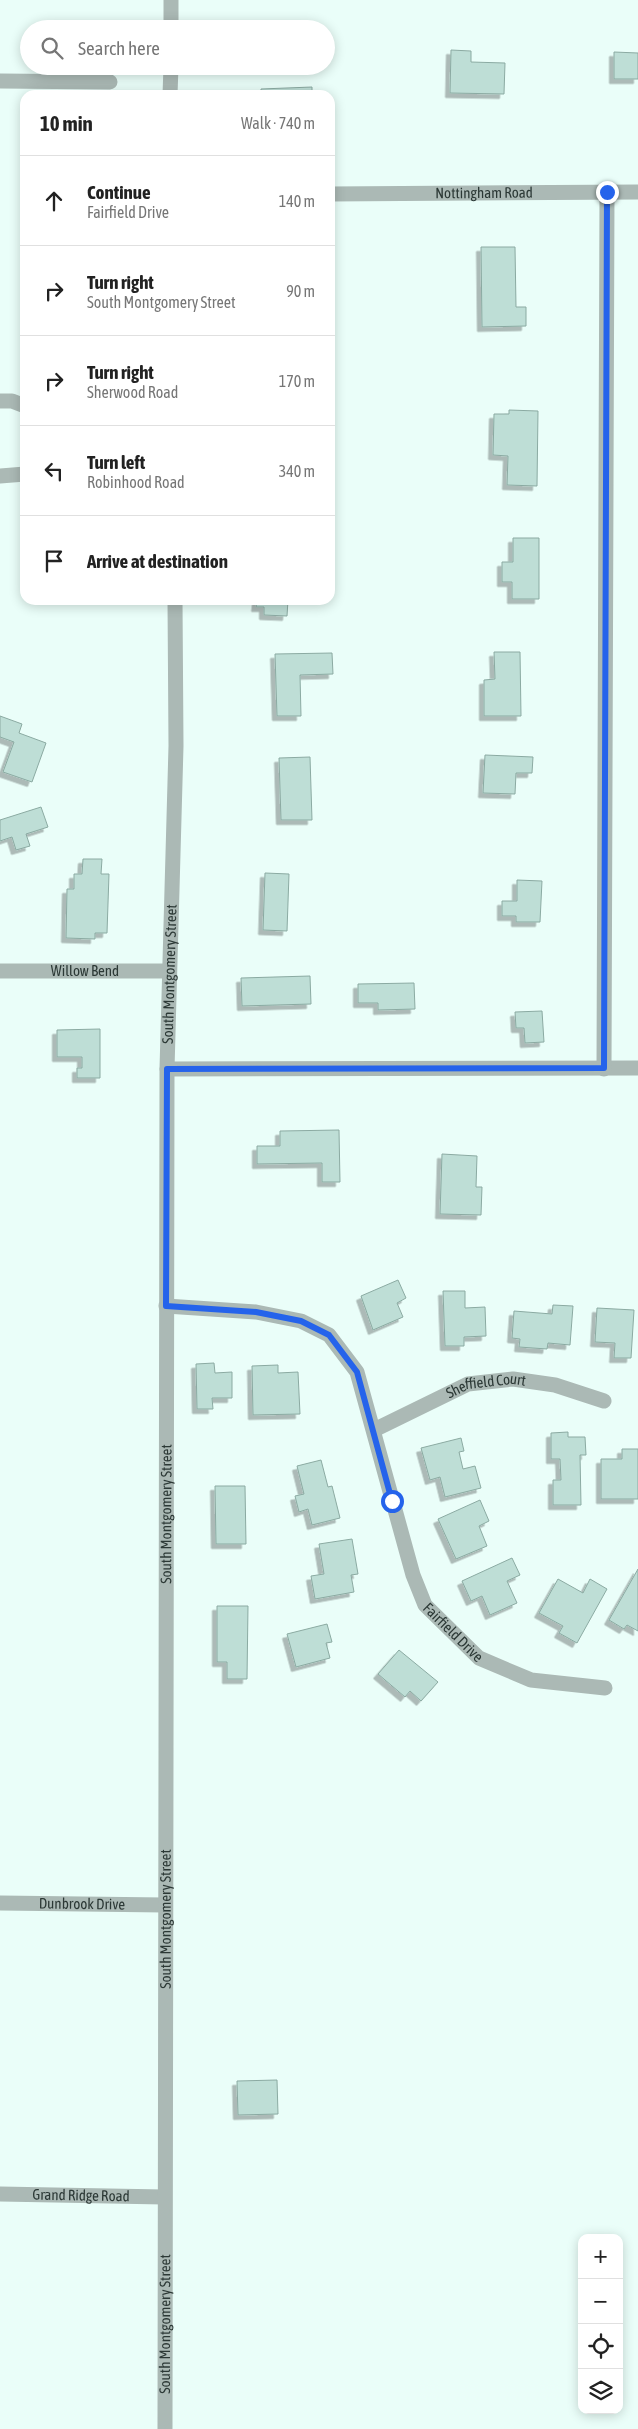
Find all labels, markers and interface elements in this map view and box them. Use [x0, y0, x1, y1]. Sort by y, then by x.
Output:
search box [20, 20, 335, 75]
icon: search [38, 34, 66, 62]
text: Search here [78, 37, 160, 59]
text: 10 min [40, 111, 93, 135]
text: Walk · 740 m [241, 114, 315, 132]
text: Continue [87, 181, 151, 203]
route end [596, 181, 619, 204]
street label: Nottingham Road [435, 184, 533, 201]
icon: ahead [40, 187, 68, 215]
text: 140 m [279, 192, 315, 210]
text: Fairfield Drive [87, 203, 169, 221]
text: Turn right [87, 271, 154, 293]
icon: right [40, 277, 68, 305]
text: 90 m [286, 282, 315, 300]
text: South Montgomery Street [87, 293, 236, 311]
text: Turn right [87, 361, 154, 383]
icon: right [40, 367, 68, 395]
text: 170 m [279, 372, 315, 390]
text: Sherwood Road [87, 383, 178, 401]
text: Turn left [87, 451, 145, 473]
icon: left [40, 457, 68, 485]
text: 340 m [279, 462, 315, 480]
text: Robinhood Road [87, 473, 185, 491]
icon: arrive [40, 547, 68, 575]
text: Arrive at destination [87, 550, 228, 572]
street label: South Montgomery Street [159, 904, 180, 1044]
street label: Willow Bend [51, 962, 119, 979]
street label: Sheffield Court [443, 1370, 527, 1401]
street label: South Montgomery Street [157, 1444, 174, 1584]
route start [381, 1490, 404, 1513]
street label: Fairfield Drive [420, 1599, 487, 1665]
street label: South Montgomery Street [157, 1849, 174, 1989]
street label: Dunbrook Drive [39, 1894, 126, 1913]
street label: Grand Ridge Road [32, 2186, 130, 2204]
map controls [578, 2234, 623, 2414]
button: + [578, 2234, 623, 2279]
street label: South Montgomery Street [156, 2254, 173, 2394]
button: − [578, 2279, 623, 2324]
button: locate [578, 2324, 623, 2369]
button: layers [578, 2369, 623, 2414]

